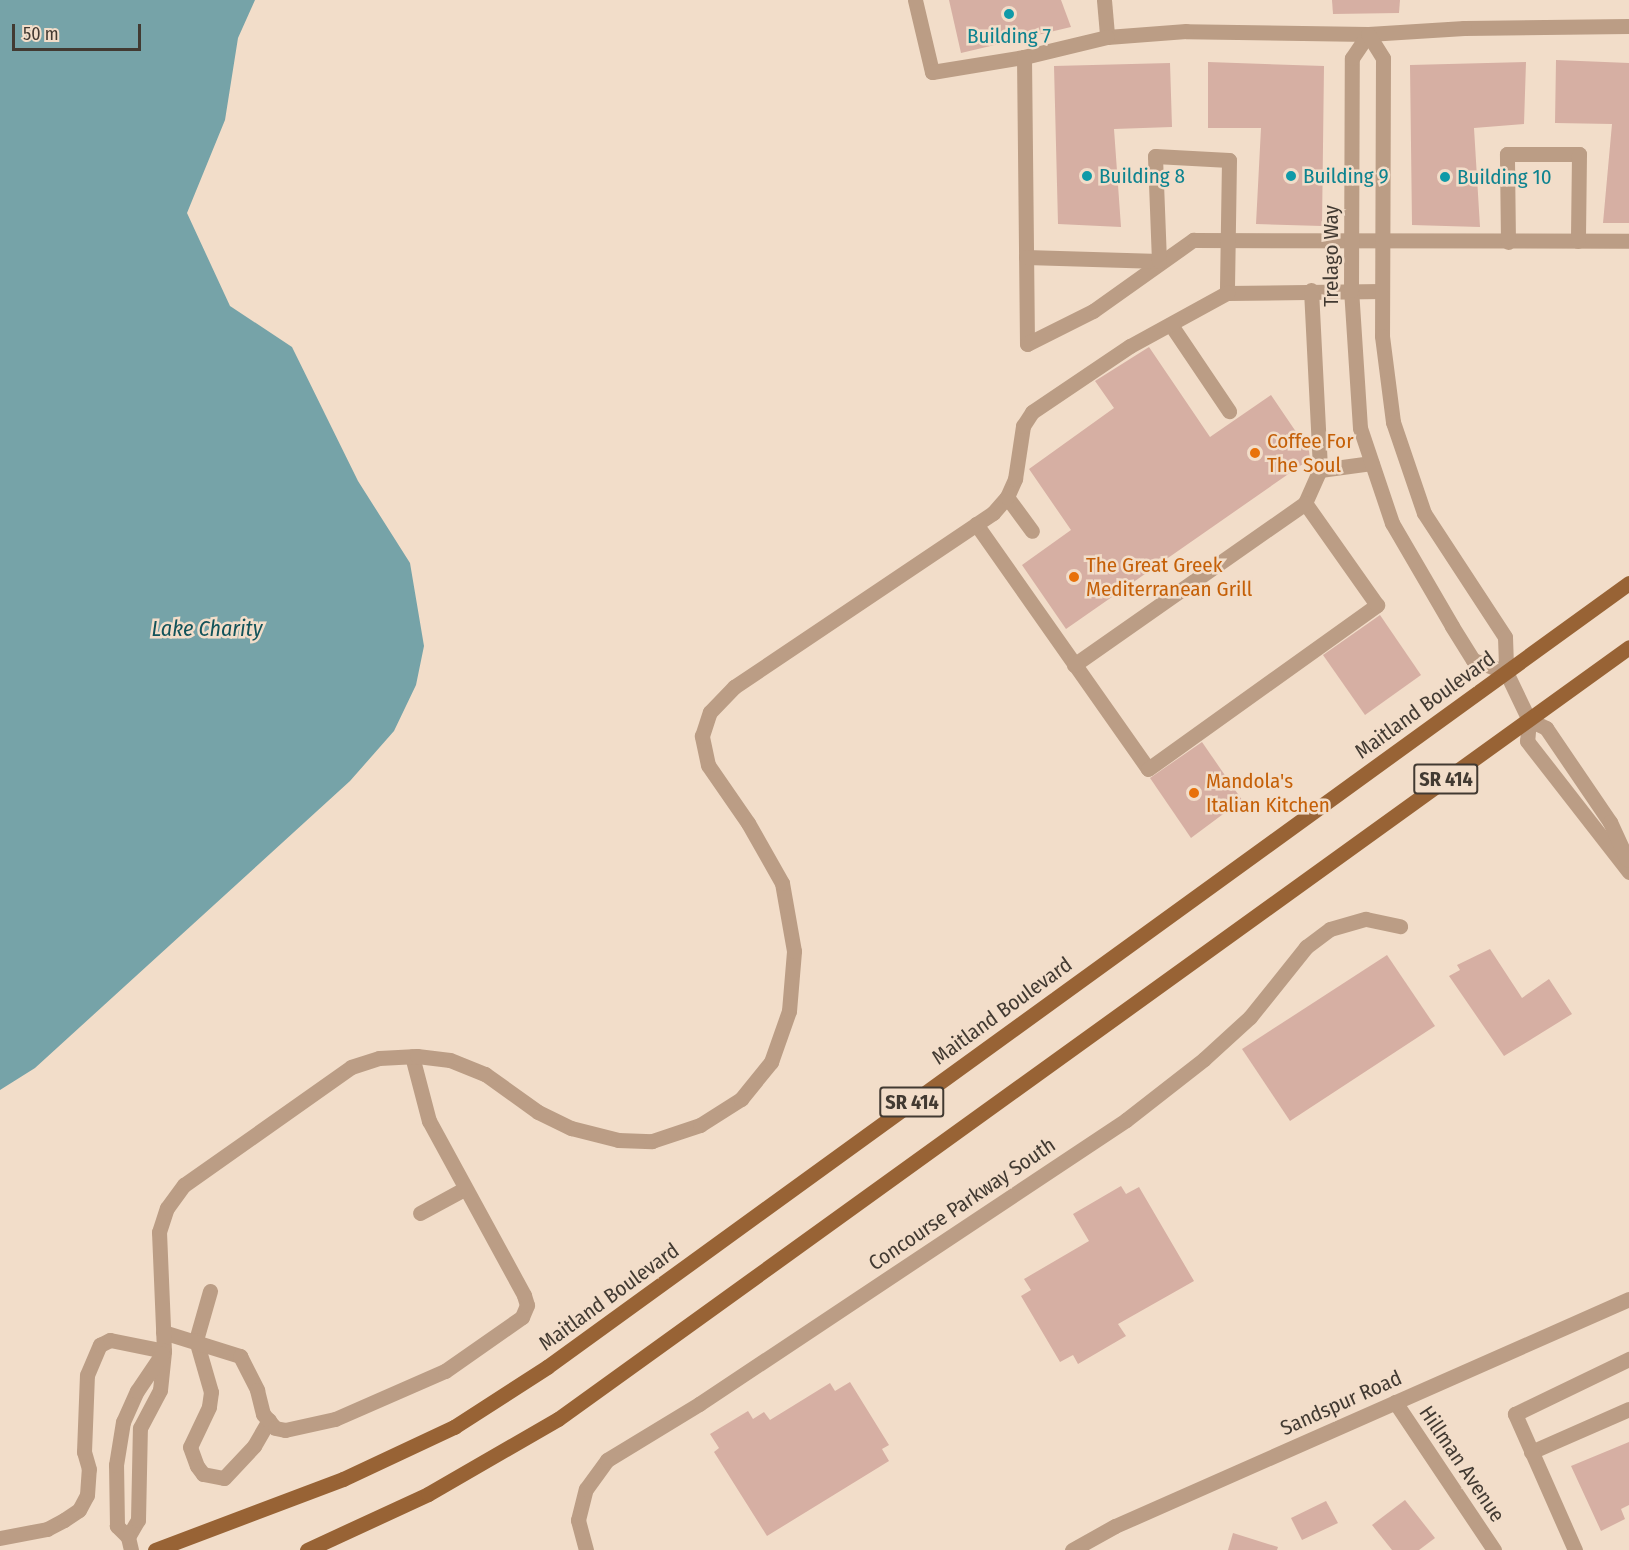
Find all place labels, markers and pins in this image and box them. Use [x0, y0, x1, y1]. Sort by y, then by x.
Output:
marker: Building 7 [1002, 7, 1016, 21]
place label: Building 7 [967, 23, 1051, 49]
place label: Building 8 [1099, 163, 1185, 189]
place label: Building 9 [1303, 163, 1389, 189]
place label: Building 10 [1457, 164, 1552, 190]
marker: Building 8 [1080, 169, 1094, 183]
marker: Building 9 [1284, 169, 1298, 183]
marker: Building 10 [1438, 170, 1452, 184]
place label: Coffee For The Soul [1267, 428, 1353, 478]
marker: Coffee For The Soul [1248, 446, 1262, 460]
place label: The Great Greek Mediterranean Grill [1086, 552, 1252, 602]
marker: The Great Greek Mediterranean Grill [1067, 570, 1081, 584]
place label: Mandola's Italian Kitchen [1206, 768, 1330, 818]
marker: Mandola's Italian Kitchen [1187, 786, 1201, 800]

